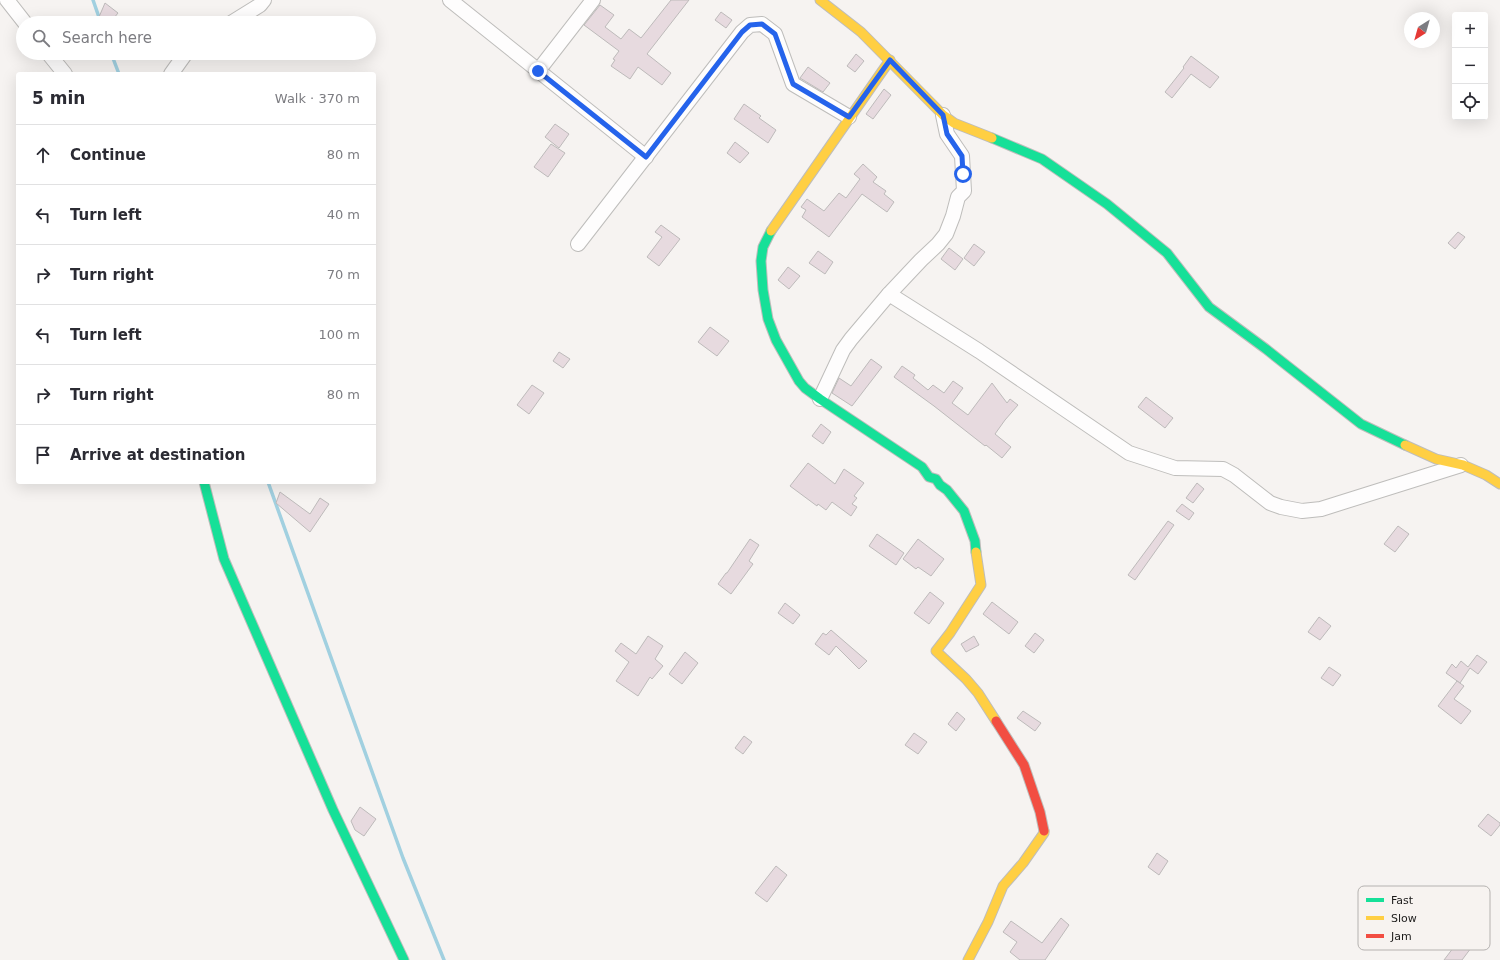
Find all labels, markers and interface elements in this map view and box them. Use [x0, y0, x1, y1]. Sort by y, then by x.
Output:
north arrow [1404, 12, 1440, 48]
map controls [1452, 12, 1488, 120]
button: + [1452, 12, 1488, 48]
search box [16, 16, 376, 60]
icon: search [30, 27, 52, 49]
text: Search here [62, 29, 152, 47]
button: − [1452, 48, 1488, 84]
route end [529, 62, 547, 80]
button: locate [1452, 84, 1488, 120]
text: 5 min [32, 88, 85, 108]
text: Walk · 370 m [275, 91, 360, 106]
icon: ahead [32, 144, 54, 166]
text: Continue [70, 146, 146, 164]
text: 80 m [327, 147, 360, 162]
route start [954, 165, 972, 183]
icon: left [32, 204, 54, 226]
text: Turn left [70, 206, 142, 224]
text: 40 m [327, 207, 360, 222]
icon: right [32, 264, 54, 286]
text: Turn right [70, 266, 154, 284]
text: 70 m [327, 267, 360, 282]
icon: left [32, 324, 54, 346]
text: Turn left [70, 326, 142, 344]
text: 100 m [318, 327, 360, 342]
icon: right [32, 384, 54, 406]
text: Turn right [70, 386, 154, 404]
text: 80 m [327, 387, 360, 402]
icon: arrive [32, 444, 54, 466]
text: Arrive at destination [70, 446, 245, 464]
legend [1358, 886, 1490, 950]
text: Fast [1391, 894, 1414, 907]
text: Slow [1391, 912, 1417, 925]
text: Jam [1390, 930, 1412, 943]

